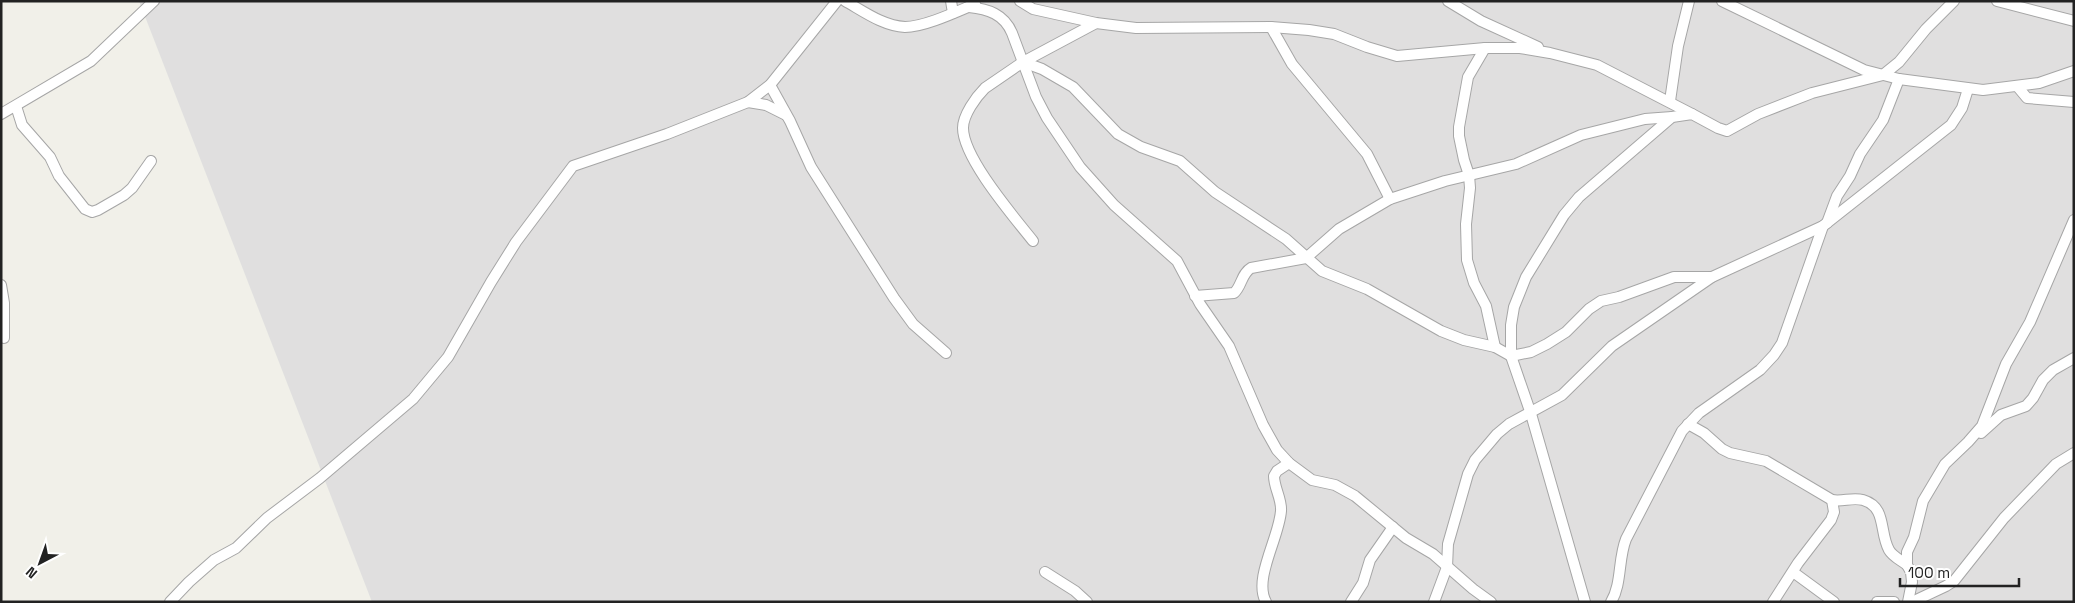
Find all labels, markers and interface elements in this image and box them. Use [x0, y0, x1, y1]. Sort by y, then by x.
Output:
north arrow [15, 538, 65, 588]
scale bar [1900, 556, 2019, 588]
text: N [22, 563, 41, 583]
text: 100 m [1908, 563, 1950, 582]

